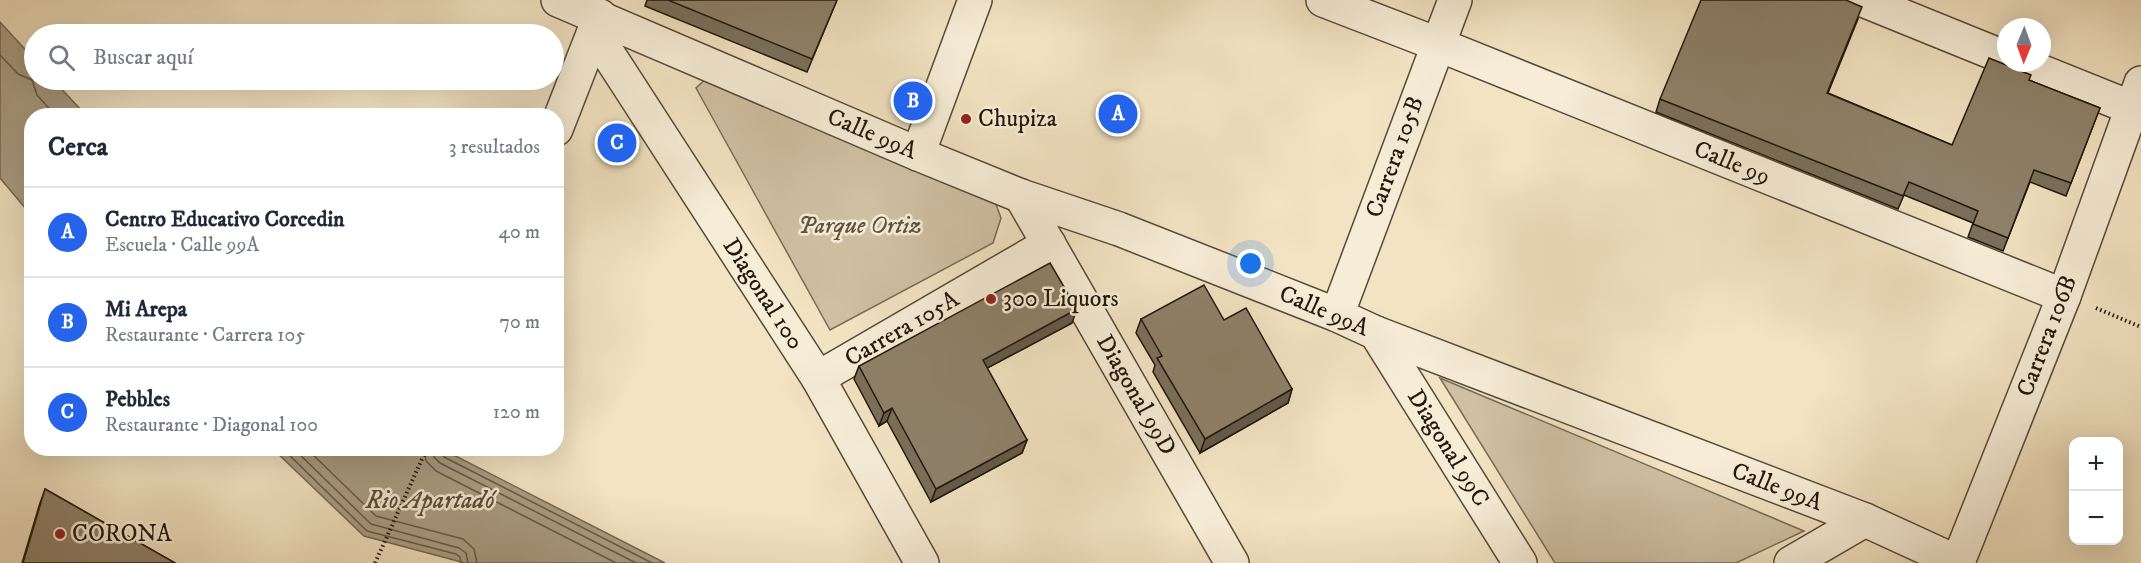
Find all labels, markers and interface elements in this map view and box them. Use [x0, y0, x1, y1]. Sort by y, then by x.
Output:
north arrow [1997, 18, 2051, 72]
search box [24, 24, 564, 90]
icon: search [45, 41, 78, 74]
text: Buscar aquí [93, 44, 193, 71]
pin: B [894, 78, 932, 124]
pin: A [1098, 92, 1138, 136]
street label: Carrera 105B [1359, 92, 1431, 222]
street label: Calle 99A [823, 102, 922, 167]
place label: Chupiza [978, 104, 1058, 134]
marker: Chupiza [959, 112, 973, 126]
pin: C [598, 120, 636, 166]
text: Cerca [48, 131, 108, 164]
street label: Calle 99 [1690, 134, 1774, 192]
text: 3 resultados [449, 135, 540, 160]
text: Centro Educativo Corcedin [105, 206, 345, 233]
park label: Parque Ortiz [798, 211, 922, 241]
text: A [61, 220, 74, 245]
text: 40 m [498, 220, 540, 245]
street label: Diagonal 100 [716, 232, 810, 356]
text: Escuela · Calle 99A [105, 233, 259, 258]
your location [1236, 249, 1265, 278]
street label: Carrera 106B [2010, 271, 2084, 401]
street label: Calle 99A [1275, 279, 1374, 344]
street label: Carrera 105A [839, 284, 965, 374]
place label: 300 Liquors [1003, 284, 1118, 314]
marker: 300 Liquors [984, 292, 998, 306]
text: Mi Arepa [105, 296, 187, 323]
text: B [61, 310, 74, 335]
text: 70 m [499, 310, 540, 335]
text: Restaurante · Carrera 105 [105, 323, 305, 348]
street label: Diagonal 99D [1089, 329, 1183, 461]
street label: Diagonal 99C [1400, 384, 1496, 512]
text: Pebbles [105, 386, 170, 413]
text: C [61, 400, 74, 425]
text: 120 m [493, 400, 540, 425]
text: Restaurante · Diagonal 100 [105, 413, 318, 438]
map controls [2069, 437, 2123, 545]
button: + [2069, 437, 2123, 491]
street label: Calle 99A [1727, 456, 1827, 518]
water label: Rio Apartadó [364, 484, 497, 517]
button: − [2069, 491, 2123, 545]
place label: CORONA [72, 519, 172, 549]
marker: CORONA [53, 527, 67, 541]

